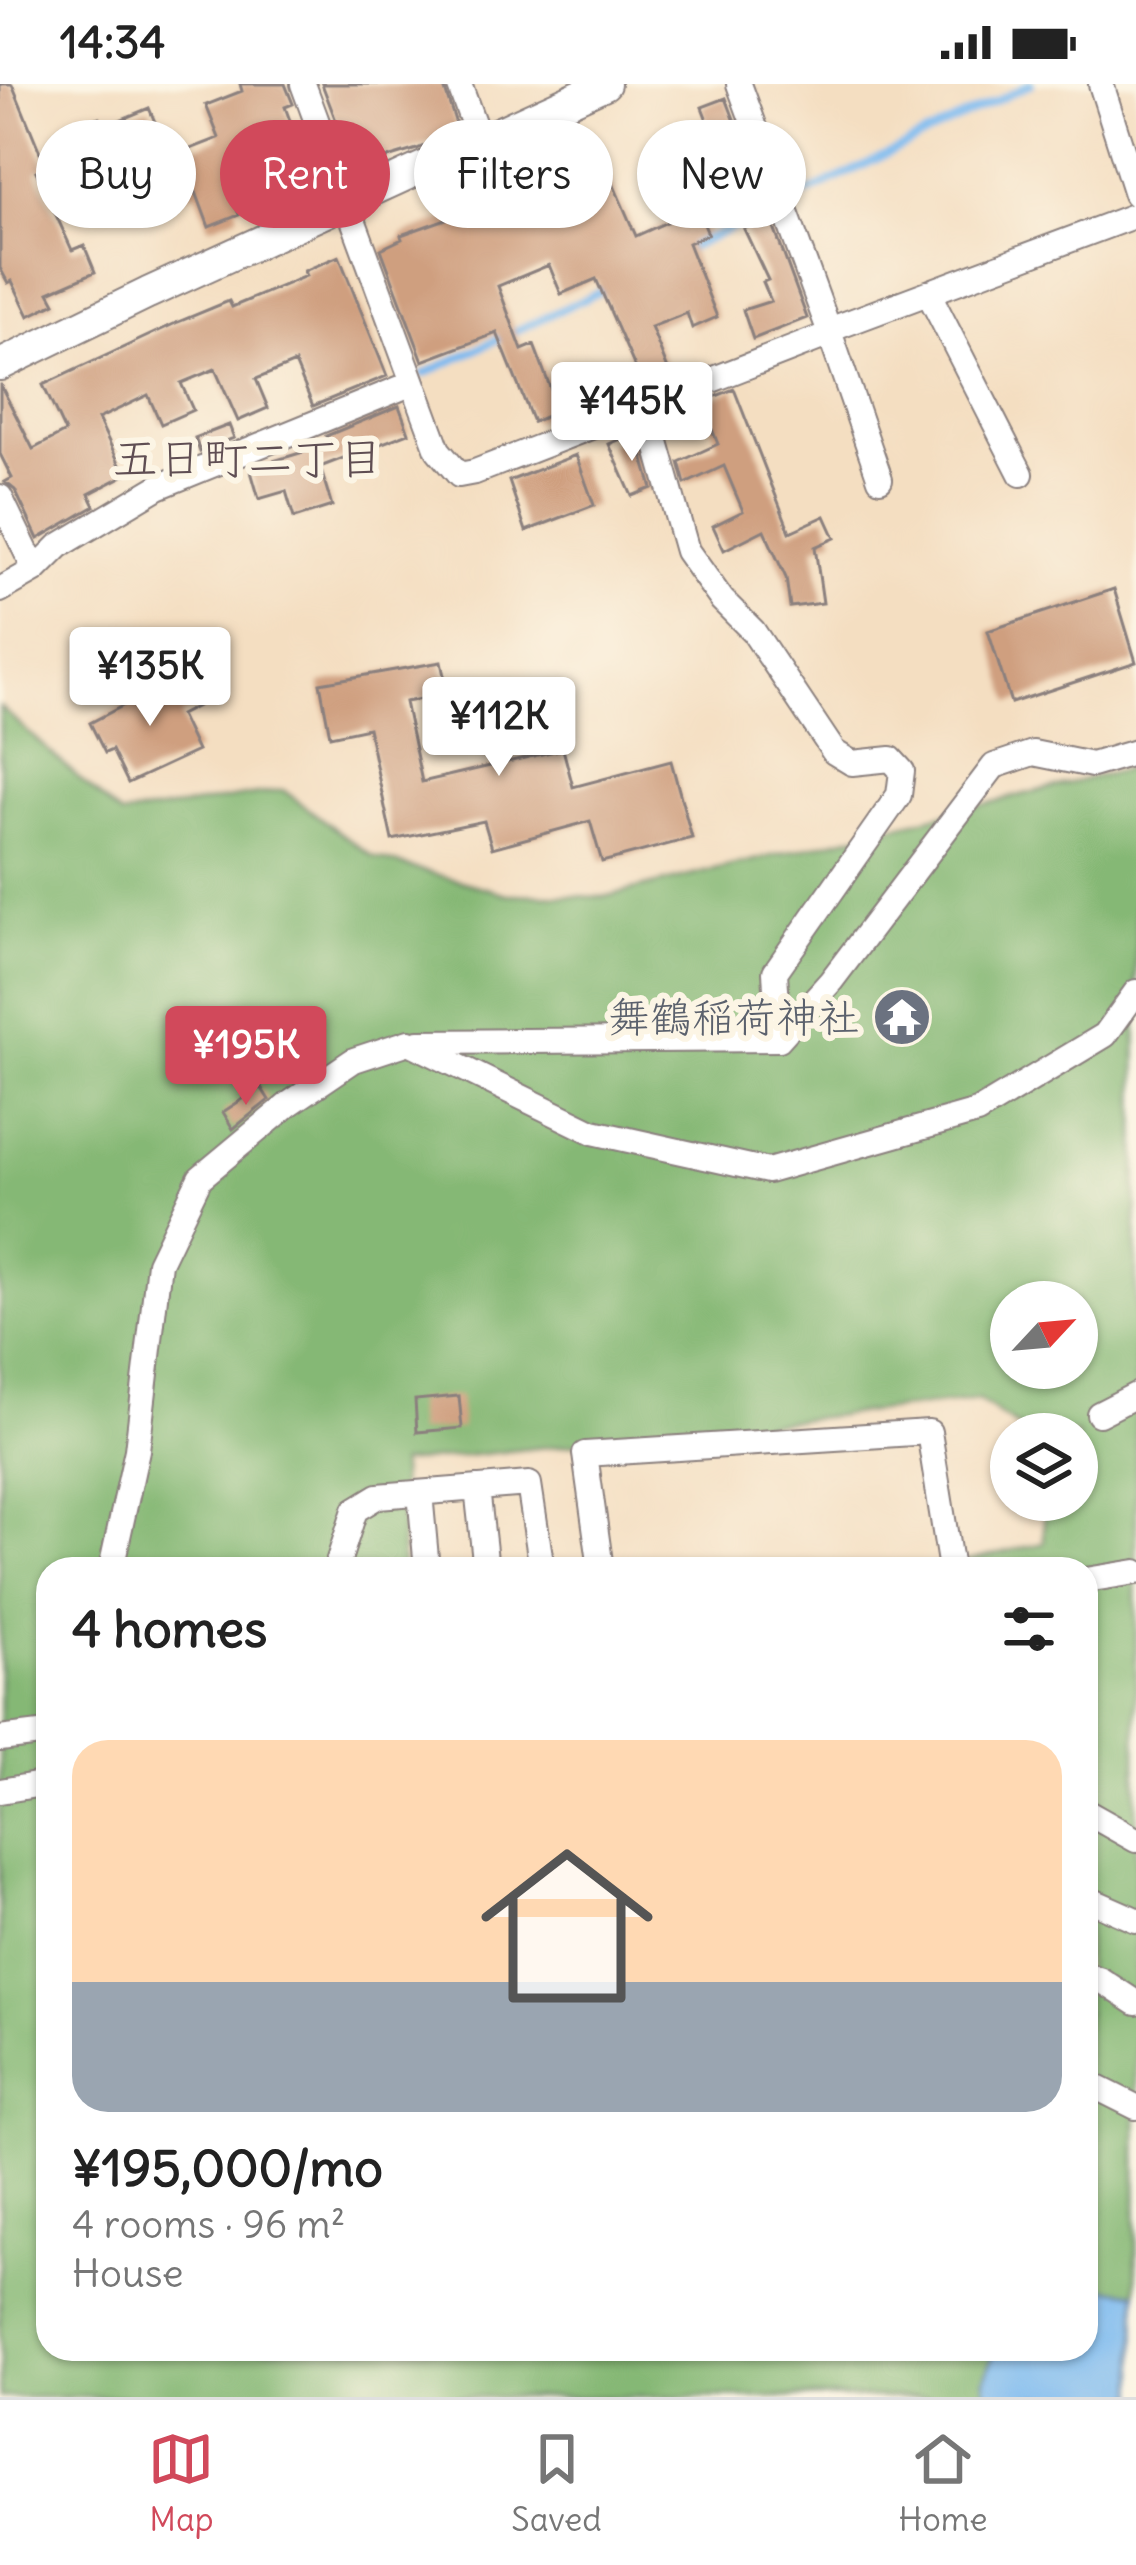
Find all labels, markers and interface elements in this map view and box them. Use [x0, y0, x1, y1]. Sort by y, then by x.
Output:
text: 14:34 [60, 14, 166, 70]
chip: Buy [36, 120, 196, 228]
chip: Rent [220, 120, 390, 228]
chip: Filters [414, 120, 613, 228]
chip: New [637, 120, 806, 228]
pin: ¥145K [548, 362, 716, 464]
text: ¥145K [578, 376, 686, 425]
district label: 五日町二丁目 [113, 430, 383, 486]
pin: ¥135K [66, 627, 234, 729]
text: ¥135K [97, 641, 203, 690]
pin: ¥112K [415, 677, 583, 779]
text: ¥112K [449, 691, 549, 740]
temple icon: 舞鶴稲荷神社 [871, 986, 933, 1048]
place label: 舞鶴稲荷神社 [608, 991, 860, 1043]
pin: ¥195K [162, 1006, 330, 1108]
text: ¥195K [192, 1020, 300, 1069]
north arrow [990, 1281, 1098, 1389]
map controls [990, 1281, 1098, 1521]
button: layers [990, 1413, 1098, 1521]
icon: filters [996, 1596, 1062, 1662]
text: 4 homes [72, 1597, 267, 1661]
icon: home [459, 1818, 675, 2034]
text: ¥195,000/mo [72, 2136, 383, 2200]
text: 4 rooms · 96 m² [72, 2200, 345, 2249]
text: House [72, 2249, 183, 2298]
tab: Map [148, 2426, 214, 2540]
tab: Saved [511, 2426, 602, 2540]
tab: Home [899, 2426, 988, 2540]

